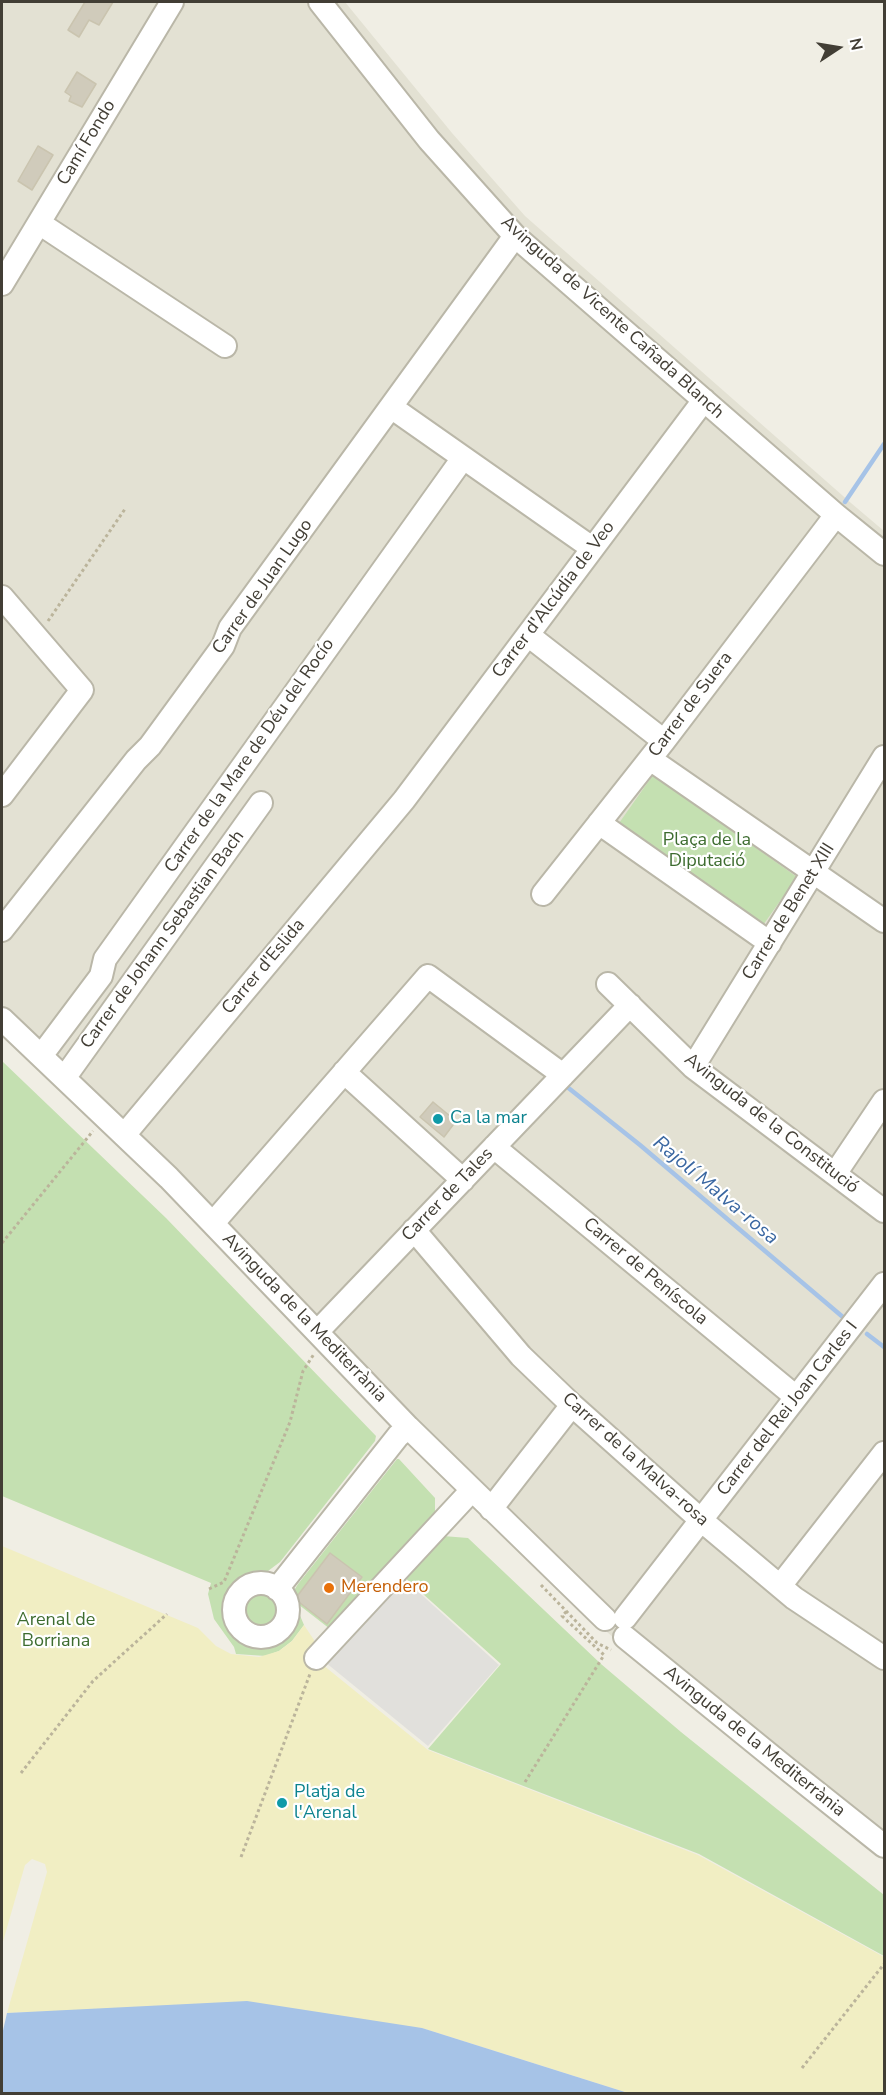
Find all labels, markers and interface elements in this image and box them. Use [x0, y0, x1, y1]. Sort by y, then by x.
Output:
north arrow [808, 18, 868, 78]
text: N [844, 36, 868, 52]
street label: Camí Fondo [53, 96, 121, 190]
street label: Avinguda de Vicente Cañada Blanch [496, 212, 728, 424]
street label: Carrer de Juan Lugo [208, 515, 318, 659]
street label: Carrer d'Alcúdia de Veo [488, 517, 620, 683]
street label: Carrer de la Mare de Déu del Rocío [161, 635, 339, 877]
street label: Carrer de Suera [644, 648, 738, 762]
street label: Carrer de Johann Sebastian Bach [77, 827, 249, 1053]
park label: Plaça de la Diputació [663, 830, 751, 872]
street label: Carrer de Benet XIII [738, 840, 840, 984]
street label: Carrer d'Eslida [218, 915, 310, 1019]
street label: Avinguda de la Constitució [679, 1049, 863, 1199]
place label: Ca la mar [450, 1108, 527, 1130]
marker: Ca la mar [431, 1112, 445, 1126]
water label: Rajolí Malva-rosa [647, 1132, 783, 1250]
street label: Carrer de Tales [398, 1144, 498, 1246]
street label: Carrer de Peníscola [578, 1214, 712, 1330]
street label: Avinguda de la Mediterrània [217, 1229, 391, 1407]
street label: Carrer del Rei Joan Carles I [713, 1317, 863, 1501]
street label: Carrer de la Malva-rosa [557, 1388, 713, 1532]
place label: Merendero [341, 1577, 429, 1599]
marker: Merendero [322, 1581, 336, 1595]
park label: Arenal de Borriana [17, 1610, 95, 1652]
street label: Avinguda de la Mediterrània [659, 1662, 849, 1822]
place label: Platja de l'Arenal [294, 1782, 365, 1824]
marker: Platja de l'Arenal [275, 1796, 289, 1810]

